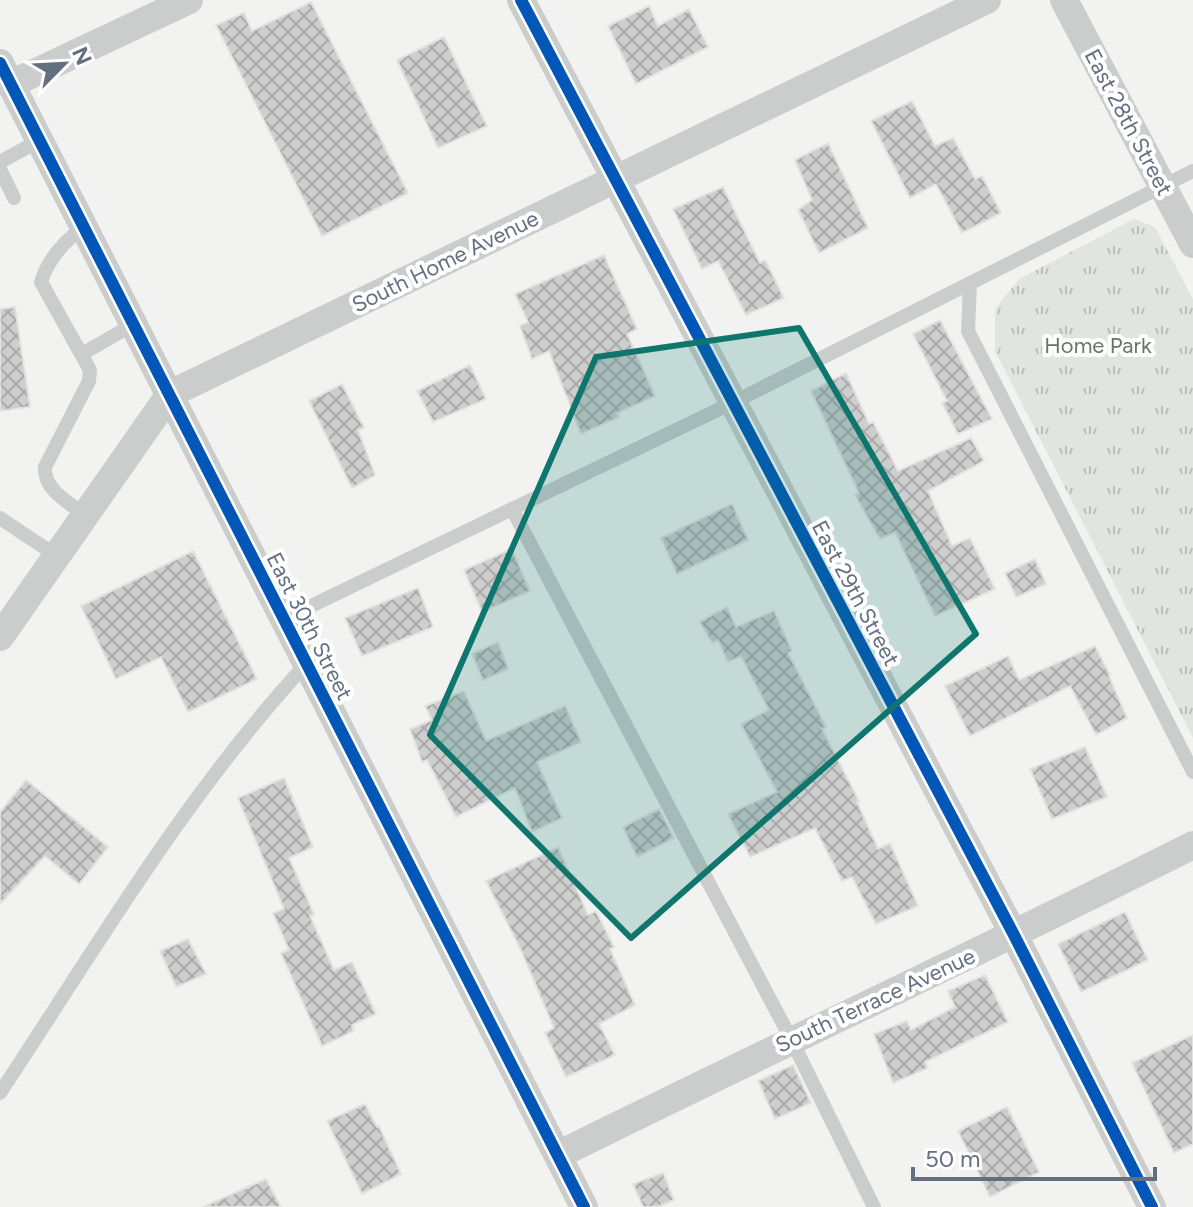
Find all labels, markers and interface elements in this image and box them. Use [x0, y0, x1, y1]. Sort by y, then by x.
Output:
north arrow [24, 24, 104, 104]
text: N [66, 43, 98, 69]
street label: East 28th Street [1079, 45, 1178, 200]
street label: South Home Avenue [347, 205, 543, 318]
park label: Home Park [1044, 332, 1152, 359]
street label: East 29th Street [806, 516, 905, 670]
street label: East 30th Street [261, 548, 358, 705]
street label: South Terrace Avenue [771, 942, 979, 1059]
scale bar [913, 1131, 1155, 1181]
text: 50 m [925, 1144, 981, 1173]

